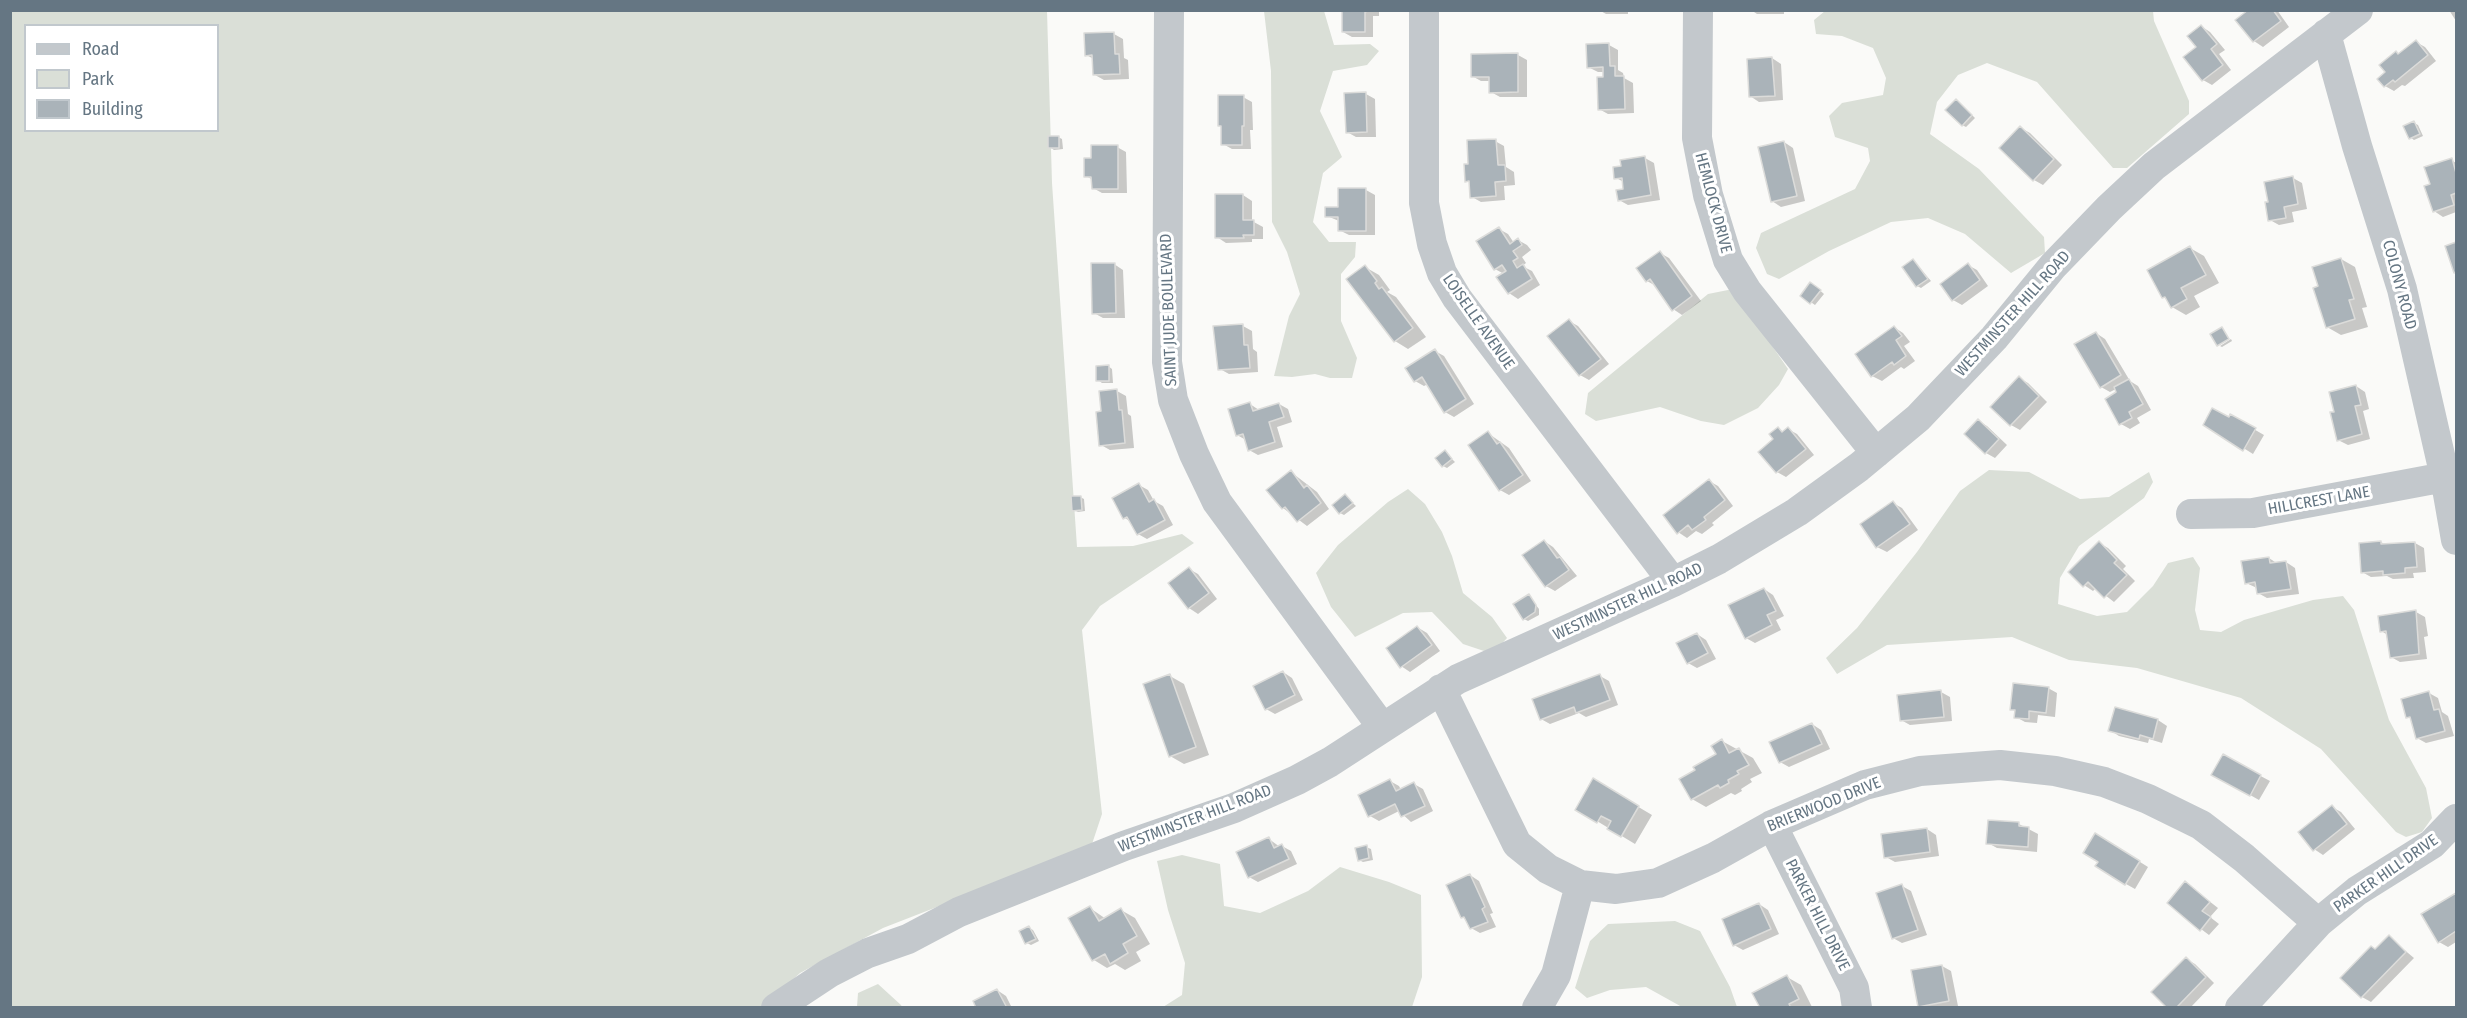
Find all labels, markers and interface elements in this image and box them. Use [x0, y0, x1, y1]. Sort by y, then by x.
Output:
legend [24, 24, 219, 132]
text: Road [82, 38, 119, 60]
text: Park [82, 68, 114, 90]
text: Building [82, 98, 143, 120]
street label: HEMLOCK DRIVE [1690, 151, 1736, 255]
street label: SAINT JUDE BOULEVARD [1157, 233, 1181, 387]
street label: COLONY ROAD [2378, 238, 2420, 332]
street label: WESTMINSTER HILL ROAD [1952, 247, 2074, 381]
street label: LOISELLE AVENUE [1438, 271, 1518, 373]
street label: HILLCREST LANE [2267, 483, 2371, 519]
street label: WESTMINSTER HILL ROAD [1550, 559, 1706, 645]
street label: BRIERWOOD DRIVE [1764, 773, 1884, 837]
street label: WESTMINSTER HILL ROAD [1116, 781, 1274, 857]
street label: PARKER HILL DRIVE [2330, 831, 2442, 917]
street label: PARKER HILL DRIVE [1781, 856, 1853, 974]

